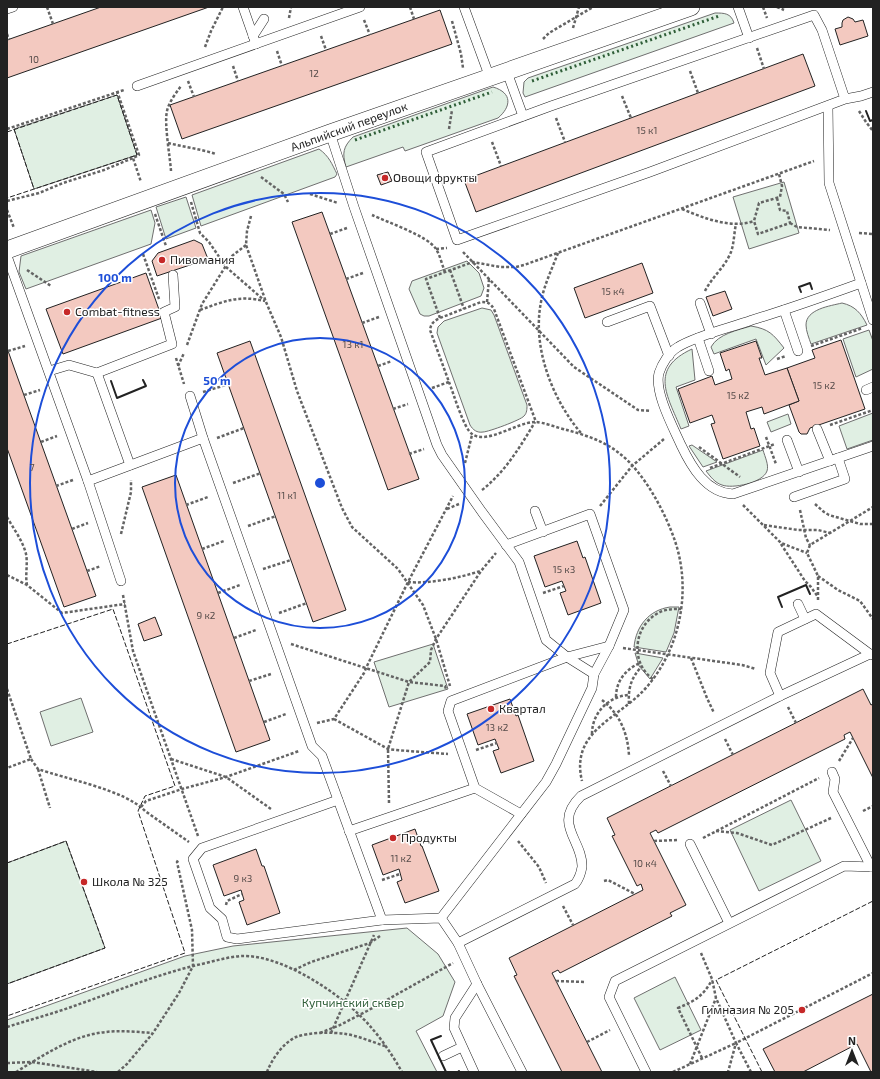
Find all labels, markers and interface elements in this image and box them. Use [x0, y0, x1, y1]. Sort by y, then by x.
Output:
house number: 10 [29, 53, 39, 65]
house number: 12 [309, 67, 319, 79]
street label: Альпийский переулок [288, 98, 410, 155]
house number: 15 к1 [637, 124, 657, 136]
place label: Овощи фрукты [393, 170, 477, 185]
marker: Овощи фрукты [380, 173, 390, 183]
place label: Пивомания [170, 252, 235, 266]
marker: Пивомания [157, 255, 167, 265]
text: 100 m [98, 270, 132, 284]
house number: 15 к4 [601, 285, 625, 297]
place label: Combat-fitness [75, 304, 160, 318]
marker: Combat-fitness [62, 307, 72, 317]
house number: 13 к1 [342, 338, 364, 350]
text: 50 m [203, 373, 231, 387]
house number: 15 к2 [813, 379, 836, 391]
house number: 15 к2 [727, 389, 750, 401]
house number: 7 [29, 461, 35, 473]
centre of rings [313, 476, 327, 490]
house number: 11 к1 [277, 489, 297, 501]
house number: 15 к3 [553, 563, 575, 575]
house number: 9 к2 [197, 609, 216, 621]
place label: Квартал [499, 701, 546, 715]
marker: Квартал [486, 704, 496, 714]
house number: 13 к2 [486, 721, 509, 733]
place label: Продукты [401, 830, 457, 845]
marker: Продукты [388, 833, 398, 843]
house number: 11 к2 [390, 852, 412, 864]
house number: 10 к4 [633, 857, 657, 869]
house number: 9 к3 [234, 872, 252, 884]
place label: Школа № 325 [92, 874, 168, 888]
marker: Школа № 325 [79, 877, 89, 887]
park label: Купчинский сквер [302, 995, 404, 1010]
place label: Гимназия № 205 [701, 1002, 794, 1016]
marker: Гимназия № 205 [797, 1005, 807, 1015]
north arrow [832, 1031, 872, 1071]
text: N [848, 1034, 856, 1047]

